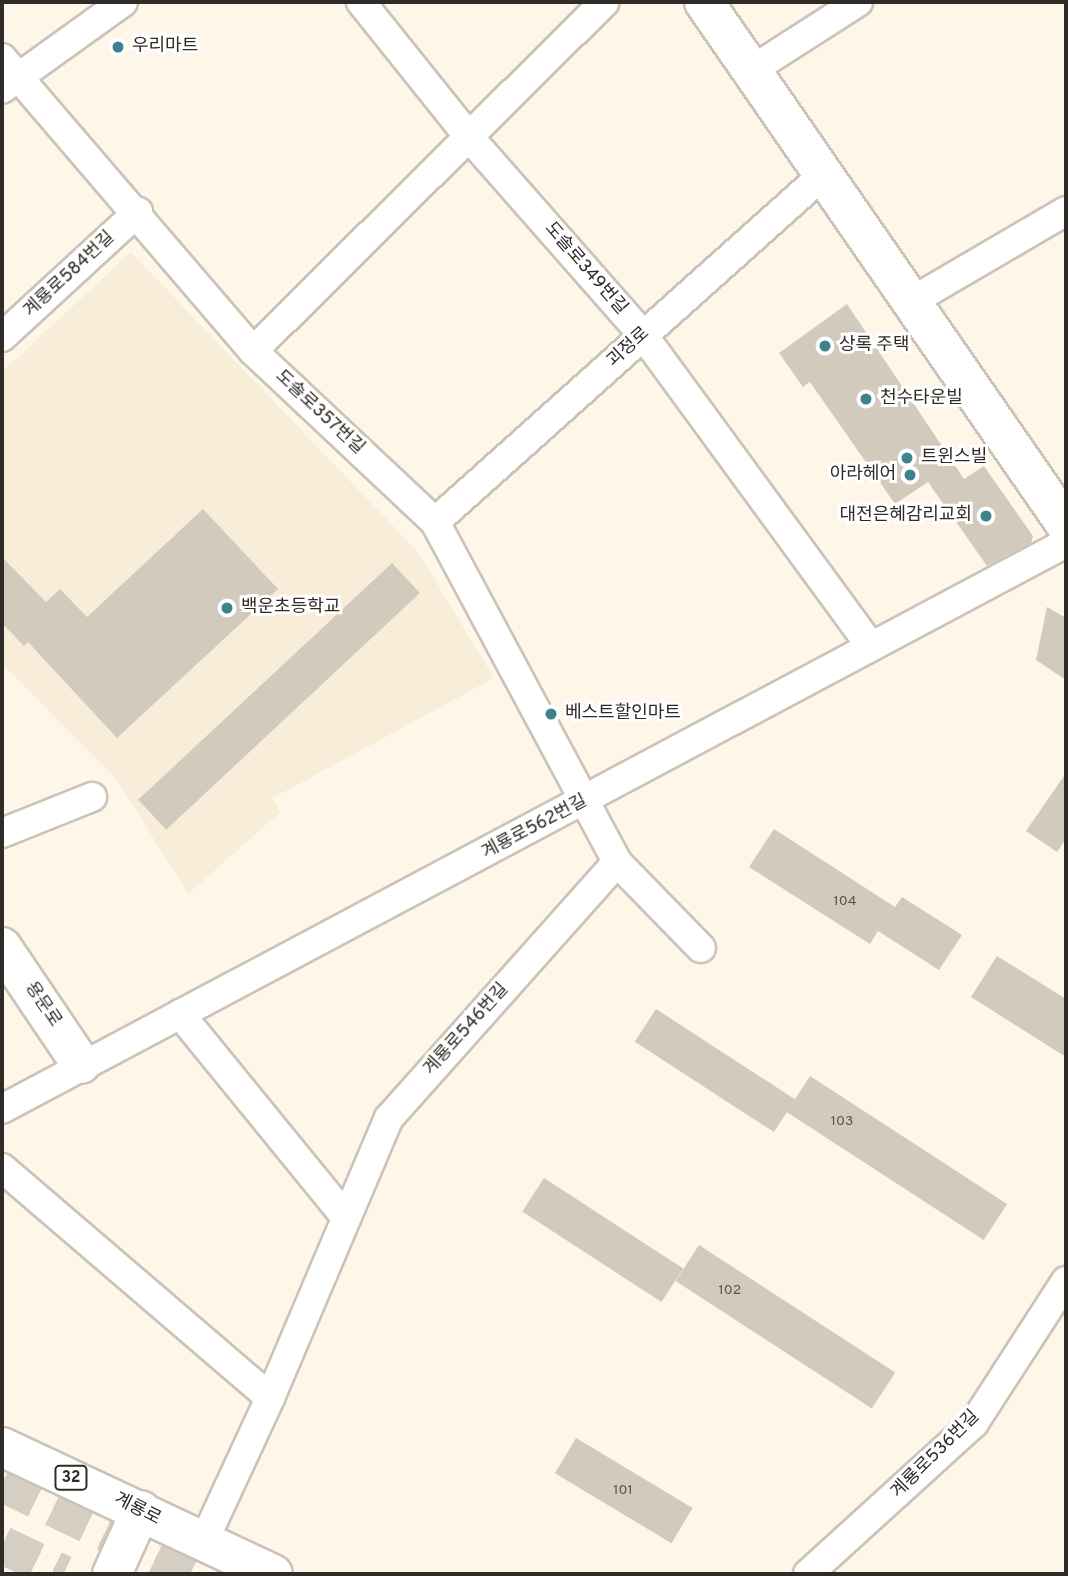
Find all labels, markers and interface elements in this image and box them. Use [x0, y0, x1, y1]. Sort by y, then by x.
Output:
place label: 우리마트 [132, 36, 198, 58]
marker: 우리마트 [110, 39, 126, 55]
street label: 도솔로349번길 [539, 218, 631, 320]
street label: 계룡로584번길 [20, 227, 120, 323]
street label: 괴정로 [603, 323, 655, 373]
place label: 상록 주택 [839, 335, 909, 357]
marker: 상록 주택 [817, 338, 833, 354]
street label: 도솔로357번길 [270, 366, 368, 460]
place label: 천수타운빌 [880, 388, 963, 410]
marker: 천수타운빌 [858, 391, 874, 407]
place label: 트윈스빌 [921, 447, 987, 469]
marker: 트윈스빌 [899, 450, 915, 466]
place label: 아라헤어 [830, 464, 896, 486]
marker: 아라헤어 [902, 467, 918, 483]
place label: 대전은혜감리교회 [840, 505, 972, 527]
marker: 대전은혜감리교회 [978, 508, 994, 524]
place label: 백운초등학교 [241, 597, 340, 619]
marker: 백운초등학교 [219, 600, 235, 616]
place label: 베스트할인마트 [565, 703, 681, 725]
marker: 베스트할인마트 [543, 706, 559, 722]
street label: 계룡로562번길 [479, 791, 591, 865]
house number: 104 [834, 894, 856, 910]
street label: 용문로 [19, 978, 65, 1032]
street label: 계룡로546번길 [420, 980, 514, 1080]
house number: 103 [831, 1114, 853, 1130]
house number: 102 [719, 1283, 741, 1299]
street label: 계룡로536번길 [888, 1407, 984, 1503]
road number: 32 [54, 1466, 88, 1490]
house number: 101 [613, 1483, 633, 1499]
street label: 계룡로 [110, 1489, 164, 1531]

